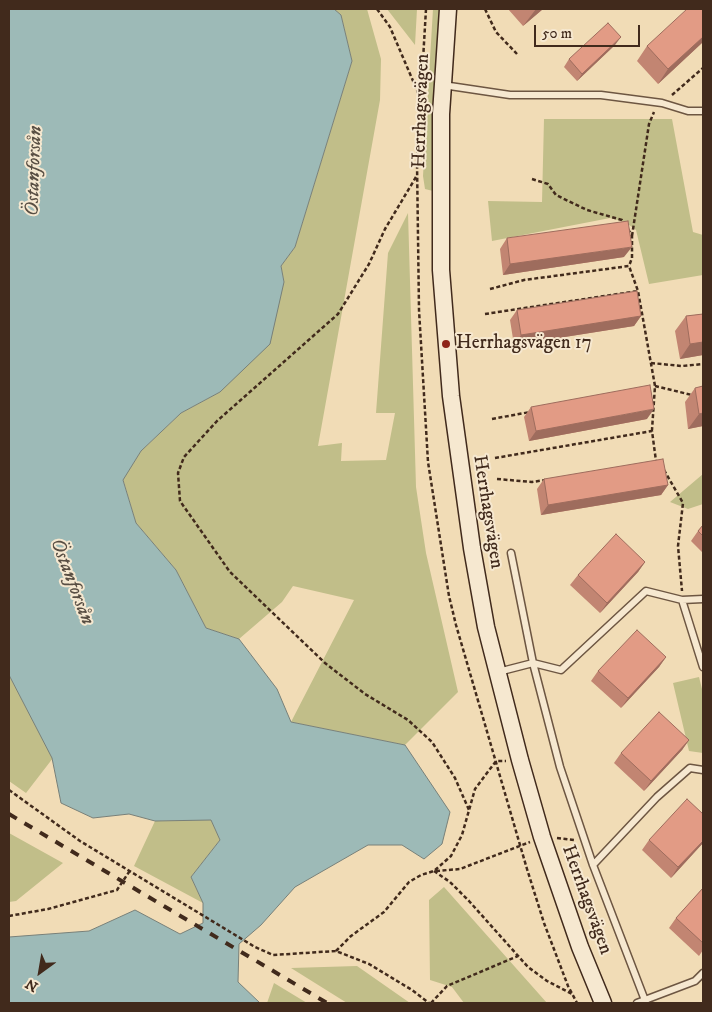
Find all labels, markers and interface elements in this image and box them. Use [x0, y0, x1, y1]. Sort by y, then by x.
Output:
scale bar [537, 15, 643, 47]
text: 50 m [542, 24, 572, 43]
street label: Herrhagsvägen [409, 53, 435, 169]
water label: Östanforsån [21, 125, 49, 217]
place label: Herrhagsvägen 17 [456, 333, 592, 355]
marker: Herrhagsvägen 17 [440, 338, 452, 350]
street label: Herrhagsvägen [467, 454, 507, 570]
water label: Östanforsån [44, 536, 98, 628]
street label: Herrhagsvägen [556, 842, 616, 958]
north arrow [15, 947, 65, 997]
text: N [22, 974, 42, 995]

